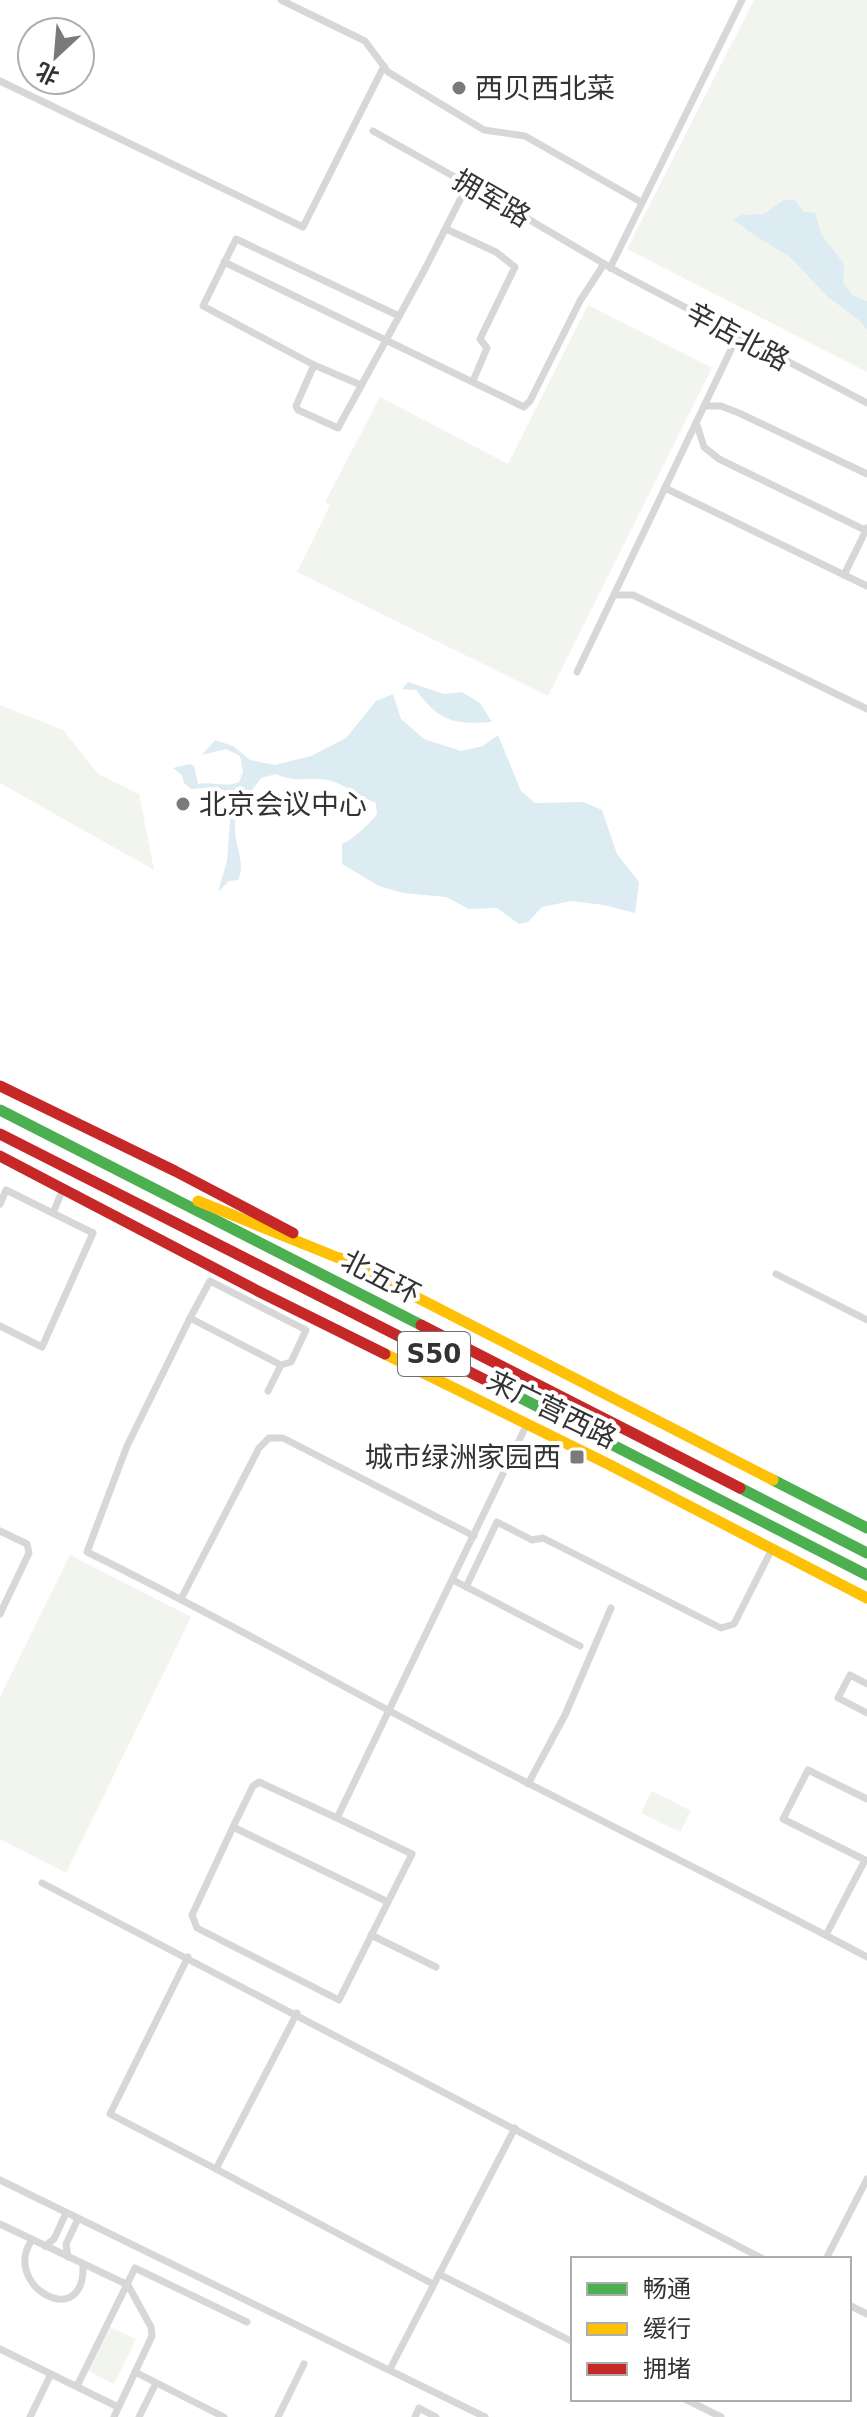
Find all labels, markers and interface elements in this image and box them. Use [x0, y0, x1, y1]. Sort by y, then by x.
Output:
north arrow [16, 16, 96, 96]
text: 北 [32, 57, 63, 90]
place label: 西贝西北菜 [475, 72, 615, 105]
marker: 西贝西北菜 [450, 79, 468, 97]
street label: 拥军路 [447, 163, 536, 234]
street label: 辛店北路 [681, 296, 795, 377]
place label: 北京会议中心 [199, 788, 367, 821]
marker: 北京会议中心 [174, 795, 192, 813]
street label: 北五环 [336, 1244, 426, 1311]
road number: S50 [398, 1332, 470, 1376]
street label: 来广营西路 [482, 1364, 622, 1455]
place label: 城市绿洲家园西 [365, 1441, 561, 1474]
marker: 城市绿洲家园西 [568, 1448, 586, 1466]
legend [571, 2257, 851, 2401]
text: 畅通 [643, 2275, 691, 2303]
text: 缓行 [643, 2315, 691, 2343]
text: 拥堵 [643, 2355, 691, 2383]

